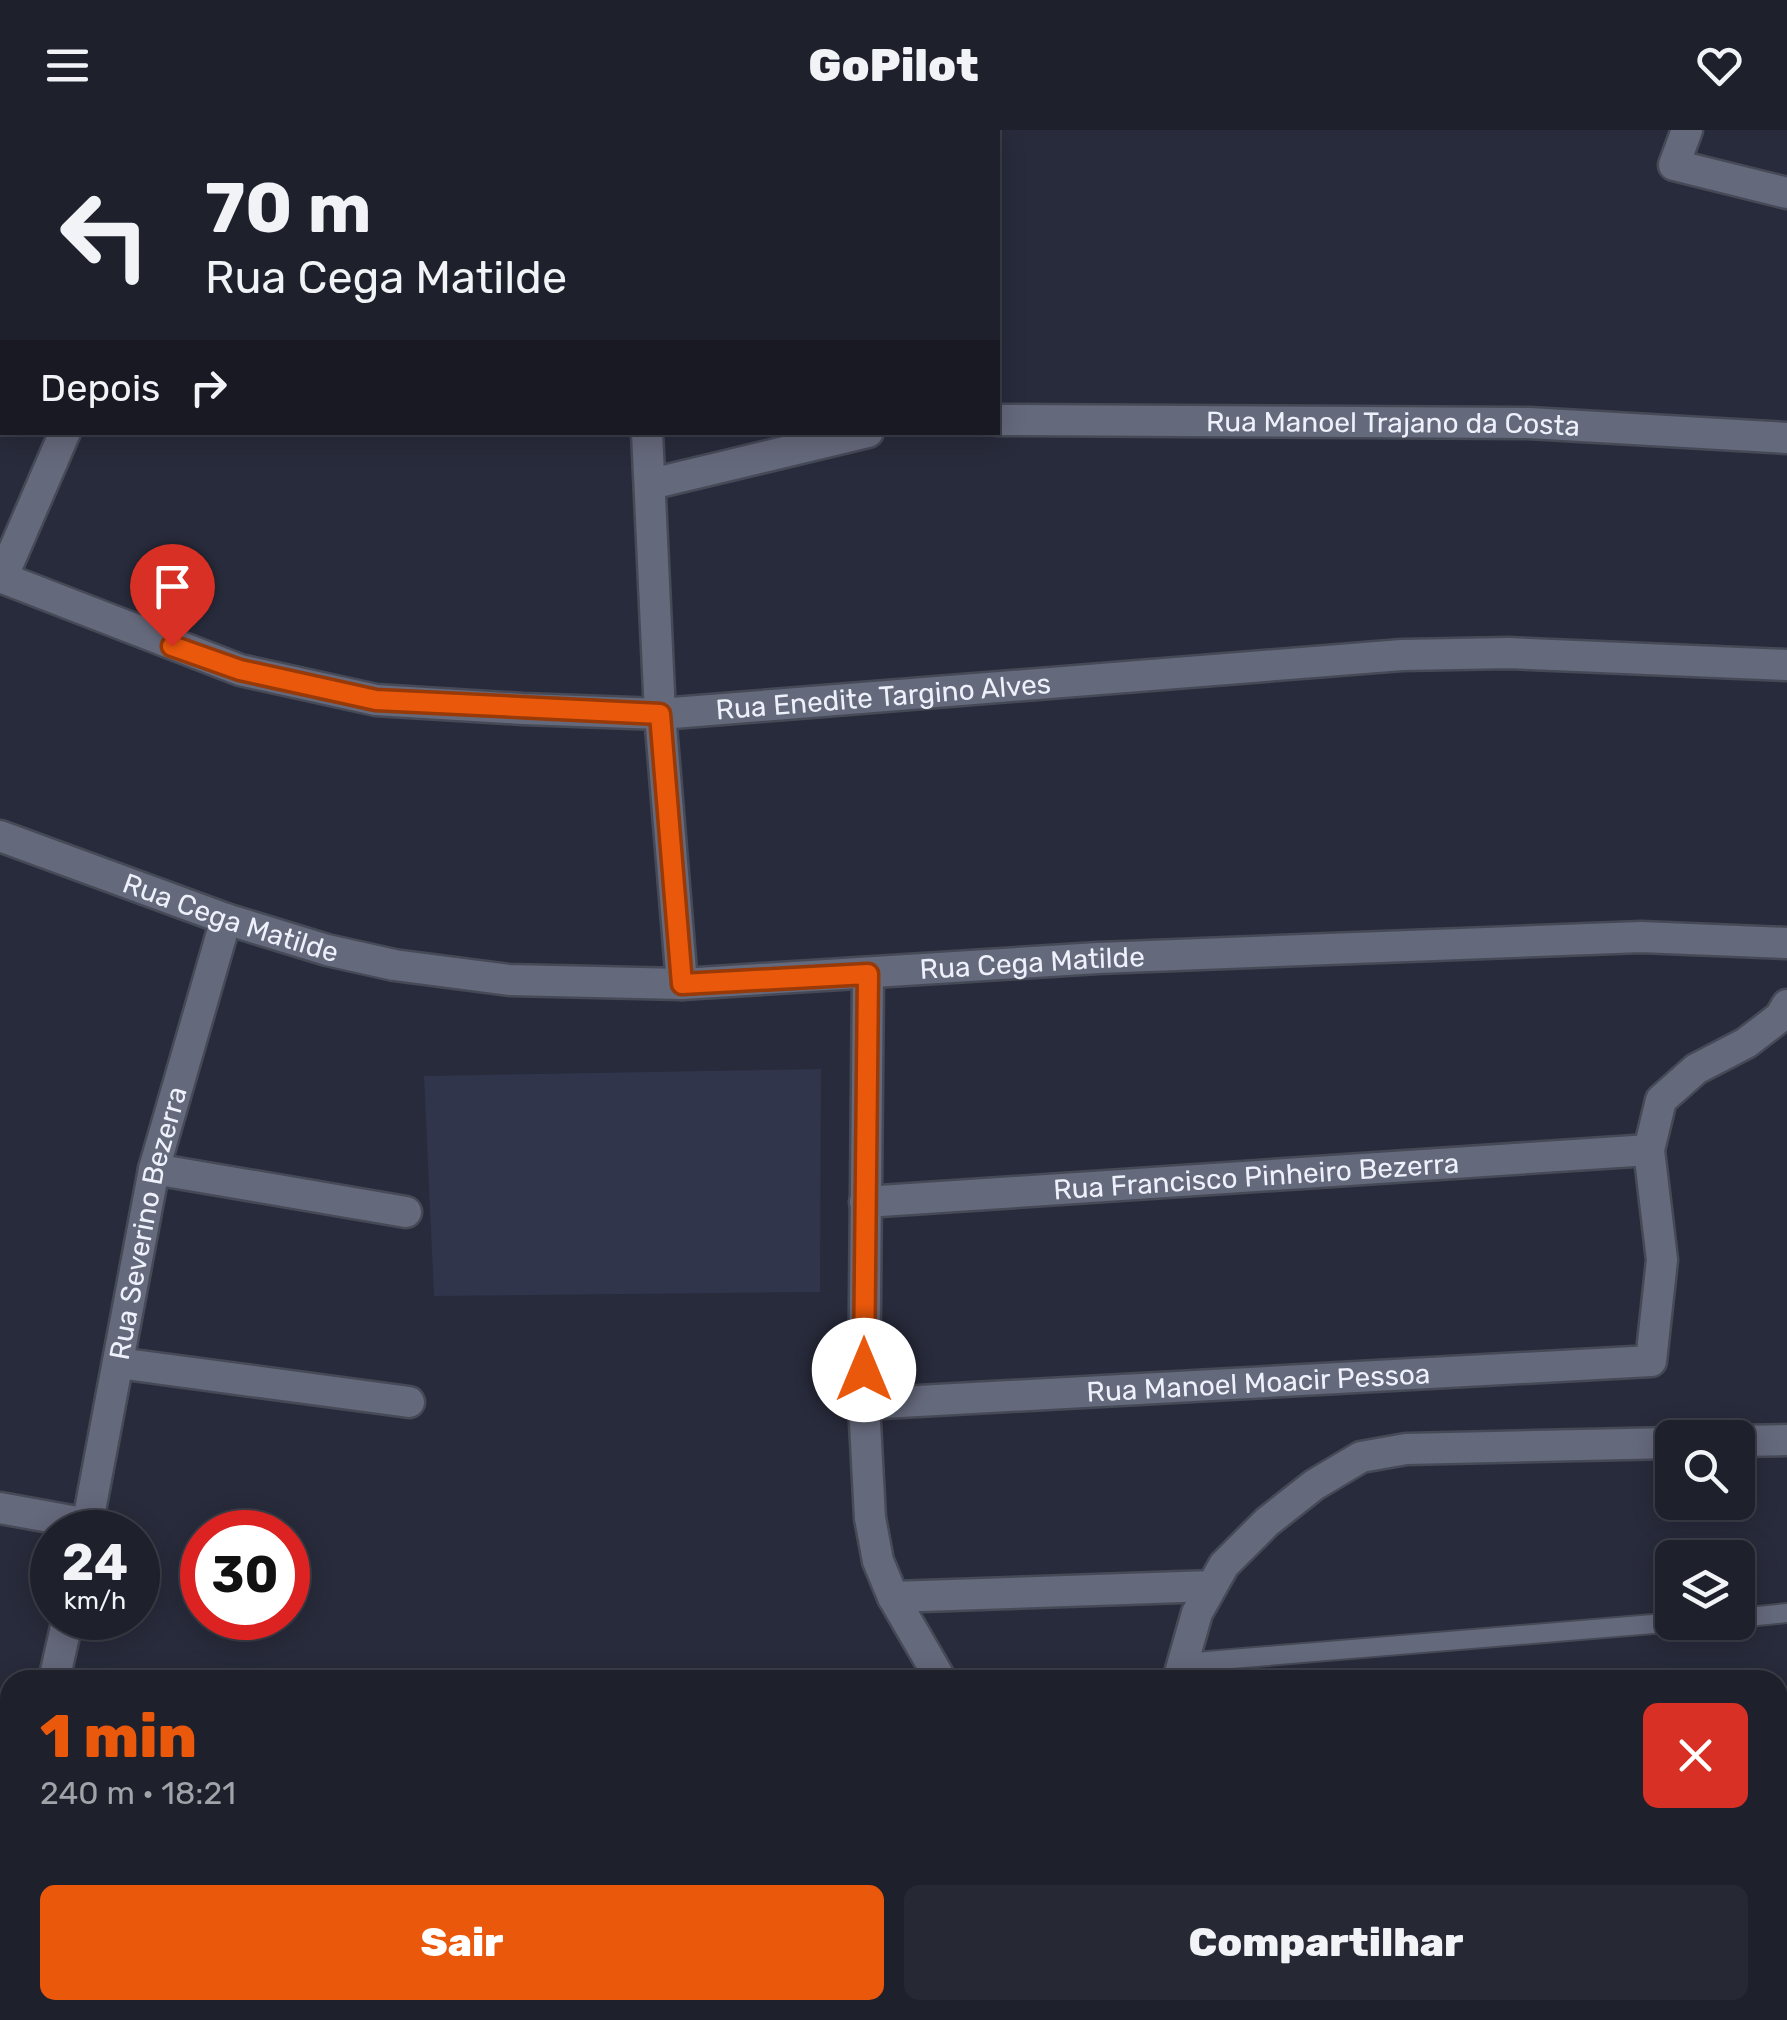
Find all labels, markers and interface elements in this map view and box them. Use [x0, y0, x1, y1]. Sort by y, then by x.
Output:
icon: menu [40, 38, 95, 93]
icon: heart [1692, 38, 1747, 93]
text: GoPilot [808, 39, 979, 92]
text: 70 m [205, 167, 372, 250]
icon: left [40, 170, 170, 300]
text: Rua Cega Matilde [205, 251, 567, 304]
icon: right [181, 360, 236, 415]
text: Depois [40, 365, 161, 411]
street label: Rua Manoel Trajano da Costa [1206, 405, 1581, 443]
pin [130, 544, 215, 647]
icon: arrive [145, 559, 200, 614]
street label: Rua Enedite Targino Alves [714, 667, 1052, 727]
street label: Rua Cega Matilde [118, 867, 342, 969]
street label: Rua Cega Matilde [919, 940, 1145, 986]
street label: Rua Severino Bezerra [103, 1083, 194, 1363]
street label: Rua Francisco Pinheiro Bezerra [1052, 1147, 1460, 1206]
position arrow [812, 1318, 916, 1422]
street label: Rua Manoel Moacir Pessoa [1086, 1357, 1431, 1409]
map controls [1655, 1420, 1755, 1640]
button: search [1655, 1420, 1755, 1520]
speed limit sign: 30 [180, 1510, 310, 1640]
text: 24 [62, 1533, 128, 1593]
button: layers [1655, 1540, 1755, 1640]
text: km/h [64, 1586, 126, 1615]
text: 1 min [40, 1701, 197, 1772]
button: close [1643, 1703, 1748, 1808]
text: 240 m · 18:21 [40, 1774, 236, 1812]
button: Sair [40, 1885, 884, 2000]
button: Compartilhar [904, 1885, 1748, 2000]

